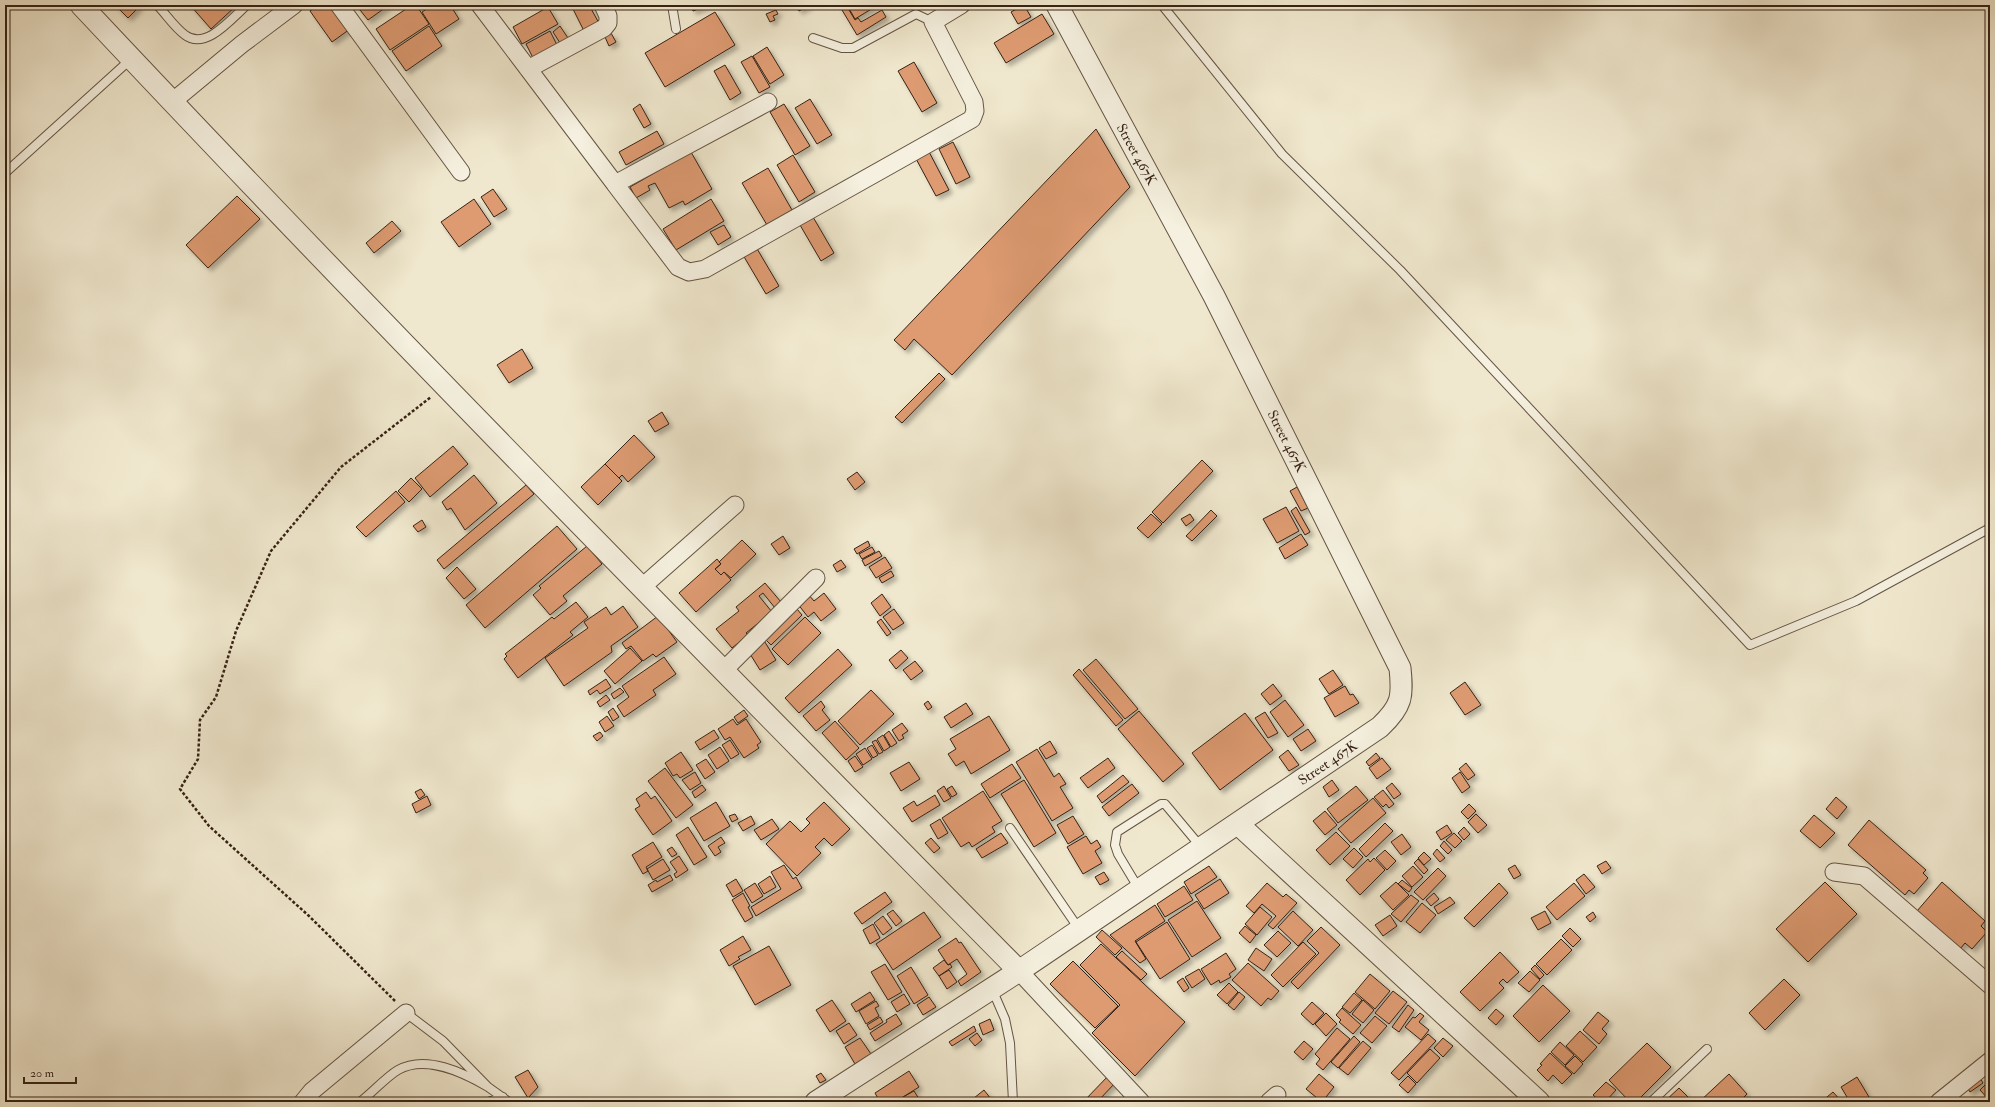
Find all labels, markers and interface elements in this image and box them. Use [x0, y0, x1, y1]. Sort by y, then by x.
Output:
street label: Street 467K [1113, 121, 1160, 188]
street label: Street 467K [1264, 407, 1310, 475]
street label: Street 467K [1295, 737, 1361, 789]
scale bar [24, 1059, 76, 1085]
text: 20 m [30, 1066, 55, 1081]

